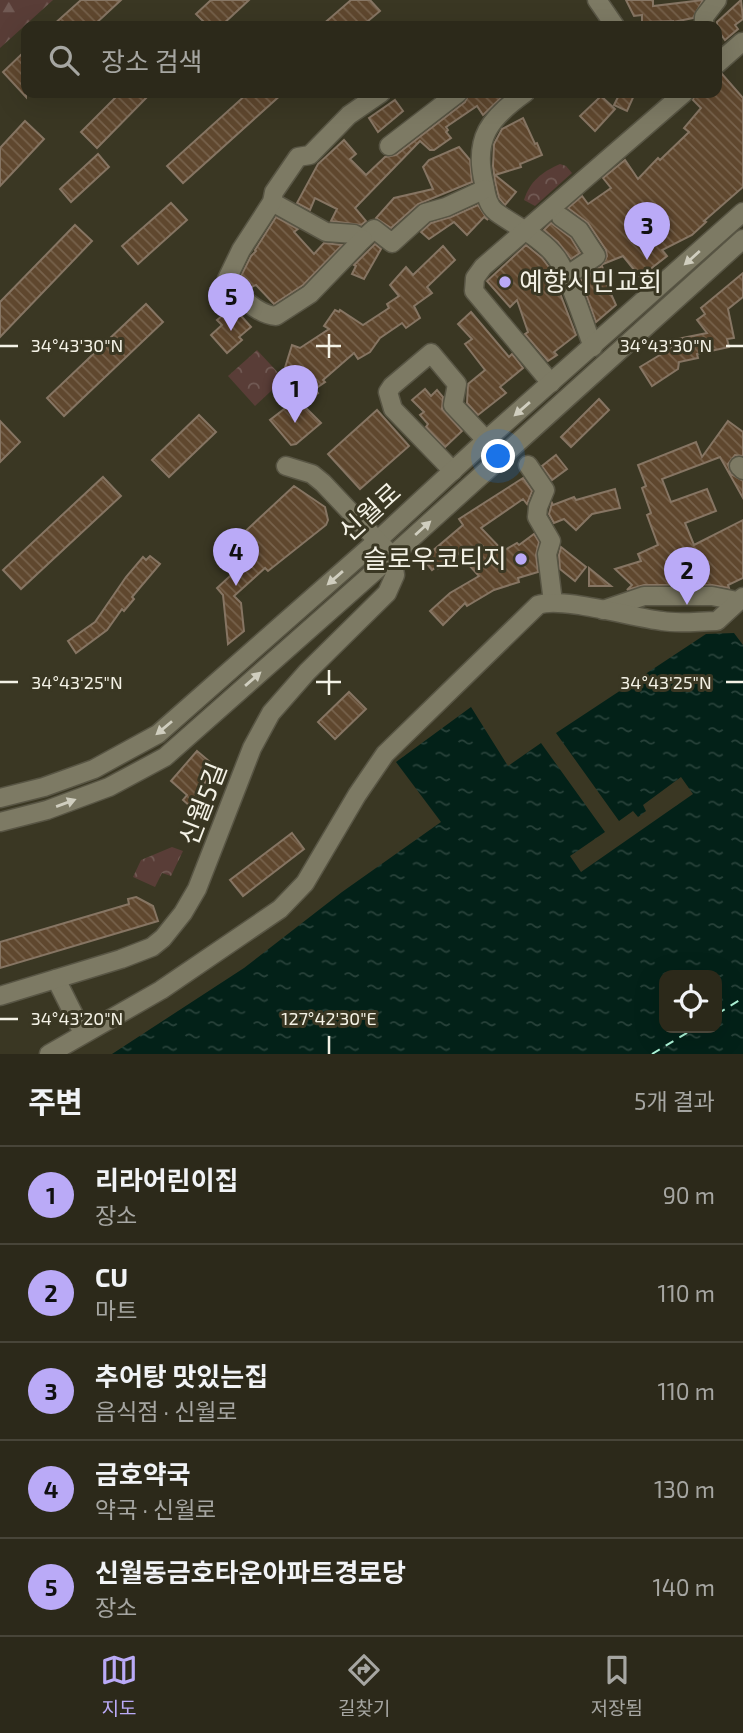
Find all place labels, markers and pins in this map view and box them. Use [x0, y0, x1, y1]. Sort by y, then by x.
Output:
pin: 3 [624, 202, 670, 260]
place label: 예향시민교회 [519, 265, 663, 296]
pin: 5 [208, 273, 254, 331]
marker: 예향시민교회 [497, 274, 513, 290]
pin: 1 [272, 365, 318, 423]
pin: 4 [213, 528, 259, 586]
place label: 슬로우코티지 [363, 542, 507, 573]
pin: 2 [664, 547, 710, 605]
marker: 슬로우코티지 [513, 551, 529, 567]

